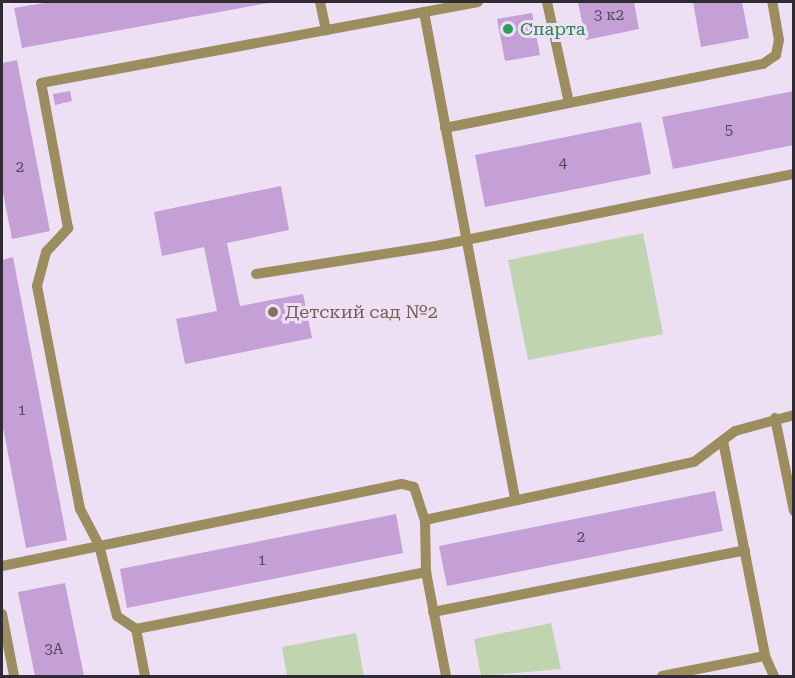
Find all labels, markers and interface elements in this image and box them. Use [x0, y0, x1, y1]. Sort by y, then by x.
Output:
house number: 3 к2 [594, 7, 624, 25]
place label: Спарта [520, 18, 586, 40]
marker: Спарта [501, 22, 515, 36]
house number: 5 [725, 122, 733, 140]
house number: 4 [559, 155, 567, 173]
house number: 2 [16, 159, 24, 177]
place label: Детский сад №2 [285, 301, 438, 323]
marker: Детский сад №2 [266, 305, 280, 319]
house number: 1 [18, 402, 26, 420]
house number: 2 [577, 529, 585, 547]
house number: 1 [258, 552, 266, 570]
house number: 3А [45, 641, 63, 659]

